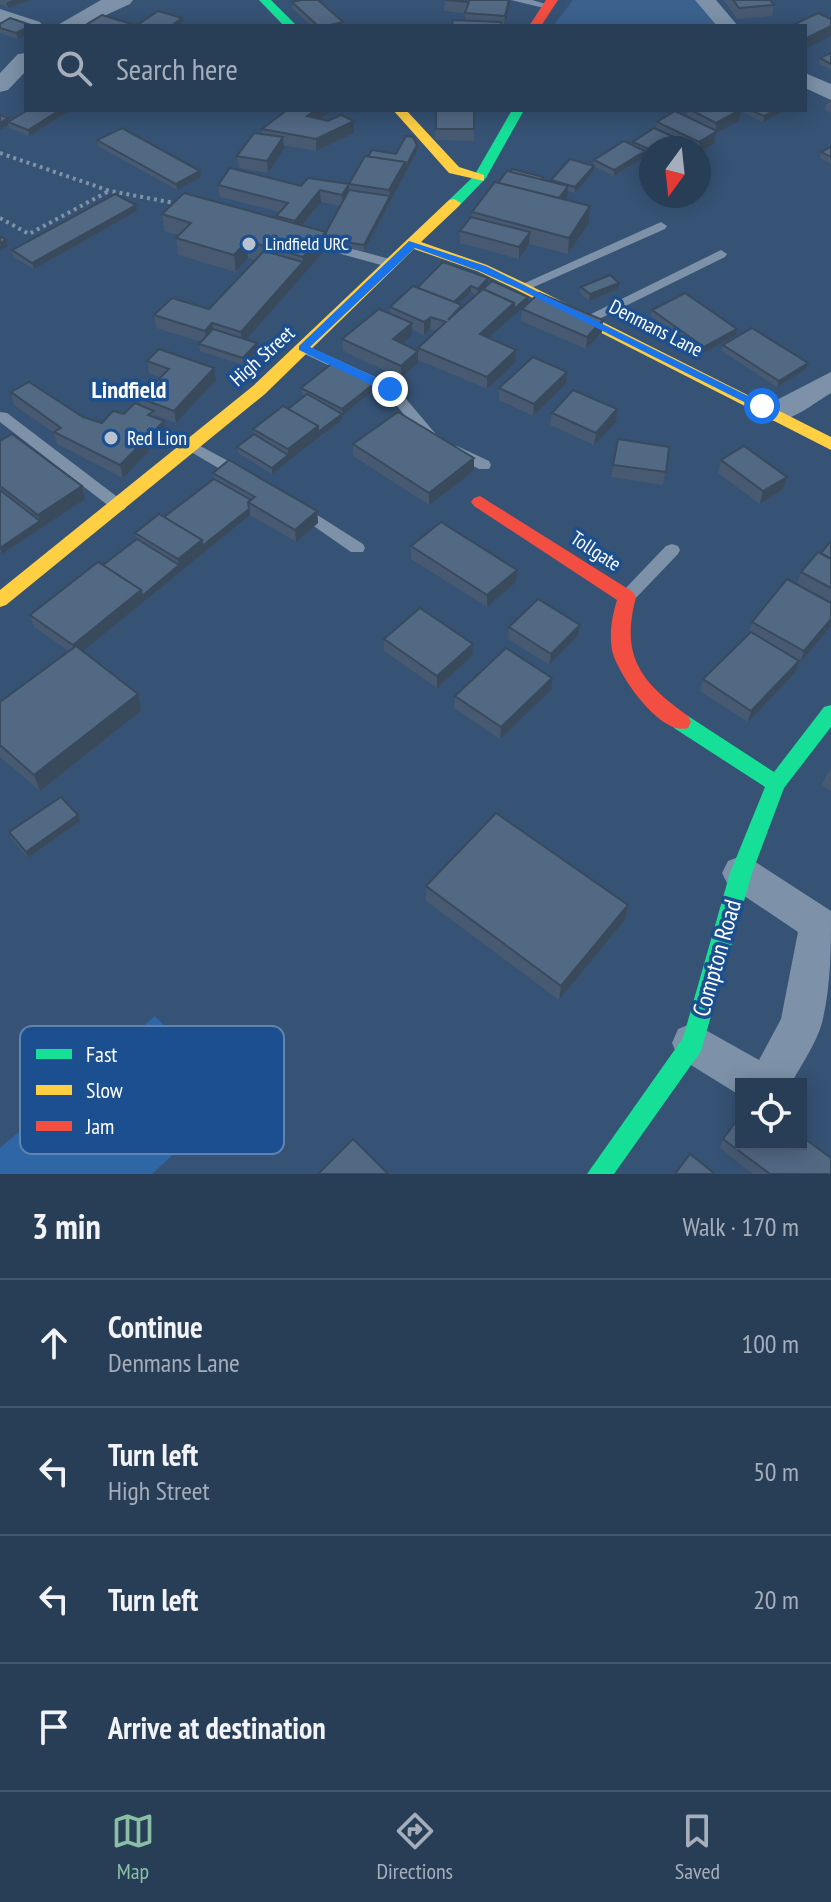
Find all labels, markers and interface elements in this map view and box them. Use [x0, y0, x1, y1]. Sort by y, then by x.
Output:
search box [24, 24, 807, 112]
icon: search [52, 46, 96, 90]
text: Search here [116, 49, 238, 88]
north arrow [639, 136, 711, 208]
place label: Lindfield URC [265, 232, 349, 255]
marker: Lindfield URC [240, 235, 258, 253]
street label: Denmans Lane [605, 293, 707, 363]
street label: High Street [224, 320, 300, 392]
route end [372, 371, 408, 407]
district label: Lindfield [92, 374, 166, 405]
route start [744, 388, 780, 424]
place label: Red Lion [127, 425, 187, 451]
marker: Red Lion [102, 429, 120, 447]
street label: Tollgate [566, 525, 626, 577]
street label: Compton Road [685, 896, 748, 1020]
legend [20, 1026, 284, 1154]
text: Fast [86, 1040, 117, 1068]
text: Slow [86, 1076, 123, 1104]
map controls [735, 1078, 807, 1150]
button: locate [735, 1078, 807, 1150]
text: Jam [85, 1112, 114, 1140]
text: 3 min [32, 1204, 101, 1248]
text: Walk · 170 m [682, 1210, 799, 1243]
text: Continue [108, 1307, 203, 1346]
icon: ahead [32, 1321, 76, 1365]
text: 100 m [741, 1327, 799, 1360]
text: Denmans Lane [108, 1346, 240, 1379]
text: Turn left [108, 1435, 198, 1474]
icon: left [32, 1449, 76, 1493]
text: 50 m [753, 1455, 799, 1488]
text: High Street [108, 1474, 210, 1507]
icon: left [32, 1577, 76, 1621]
text: Turn left [108, 1580, 198, 1619]
text: 20 m [753, 1583, 799, 1616]
icon: arrive [32, 1705, 76, 1749]
text: Arrive at destination [108, 1708, 326, 1747]
tab: Map [111, 1809, 155, 1885]
tab: Directions [377, 1809, 453, 1885]
tab: Saved [675, 1809, 720, 1885]

